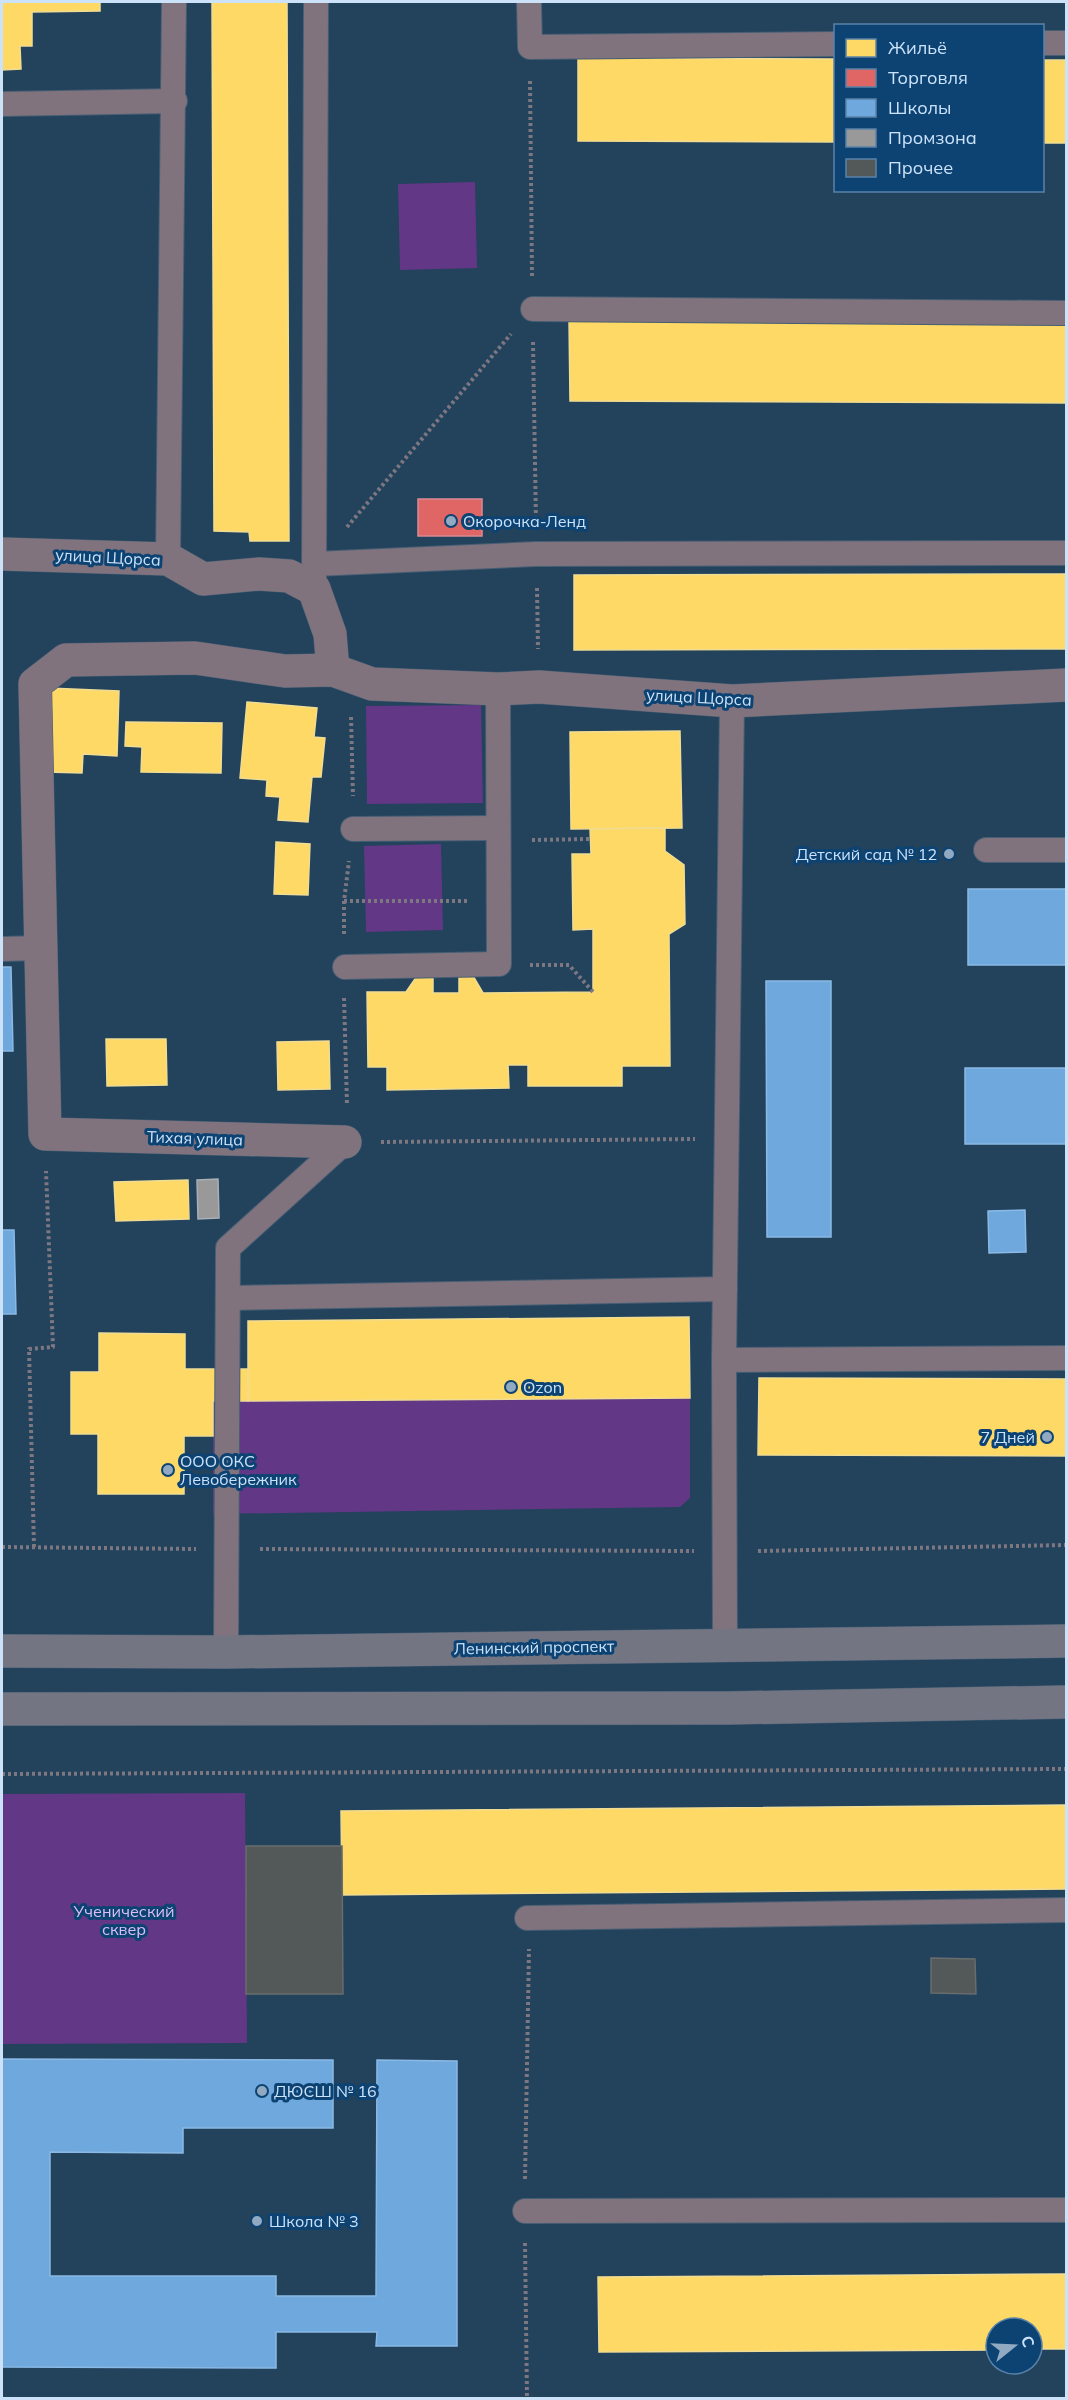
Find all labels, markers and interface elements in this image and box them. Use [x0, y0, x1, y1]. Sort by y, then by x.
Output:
legend [834, 24, 1044, 192]
text: Жильё [888, 36, 947, 59]
text: Торговля [888, 66, 968, 89]
text: Школы [888, 96, 951, 119]
text: Промзона [888, 126, 977, 149]
text: Прочее [888, 156, 953, 179]
place label: Окорочка-Ленд [463, 511, 586, 531]
marker: Окорочка-Ленд [444, 514, 458, 528]
street label: улица Щорса [55, 544, 161, 570]
street label: улица Щорса [646, 684, 752, 710]
place label: Детский сад № 12 [796, 844, 937, 864]
marker: Детский сад № 12 [942, 847, 956, 861]
street label: Тихая улица [147, 1126, 243, 1150]
place label: Ozon [523, 1377, 562, 1397]
marker: Ozon [504, 1380, 518, 1394]
place label: 7 Дней [980, 1427, 1035, 1447]
marker: 7 Дней [1040, 1430, 1054, 1444]
place label: ООО ОКС Левобережник [180, 1451, 297, 1489]
marker: ООО ОКС Левобережник [161, 1463, 175, 1477]
street label: Ленинский проспект [454, 1636, 615, 1658]
park label: Ученический сквер [72, 1901, 175, 1939]
place label: ДЮСШ № 16 [274, 2081, 377, 2101]
marker: ДЮСШ № 16 [255, 2084, 269, 2098]
place label: Школа № 3 [269, 2211, 359, 2231]
marker: Школа № 3 [250, 2214, 264, 2228]
north arrow [984, 2316, 1044, 2376]
text: С [1017, 2333, 1039, 2350]

